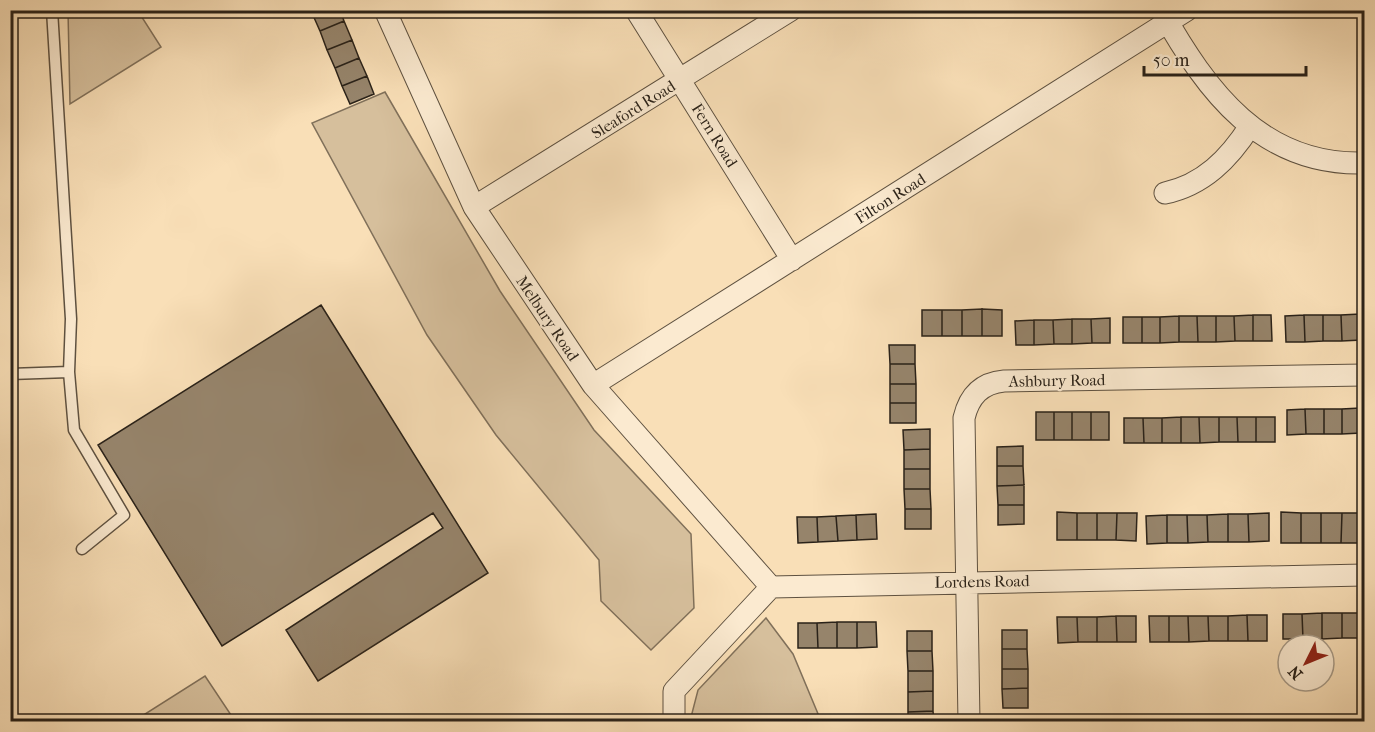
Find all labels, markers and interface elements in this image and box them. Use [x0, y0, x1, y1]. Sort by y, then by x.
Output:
scale bar [1144, 39, 1306, 77]
text: 50 m [1153, 50, 1190, 71]
street label: Sleaford Road [588, 76, 679, 143]
street label: Fern Road [688, 100, 742, 171]
street label: Filton Road [851, 169, 929, 228]
street label: Melbury Road [512, 272, 583, 365]
street label: Ashbury Road [1007, 370, 1106, 391]
street label: Lordens Road [934, 571, 1030, 592]
north arrow [1276, 633, 1336, 693]
text: N [1284, 661, 1306, 684]

